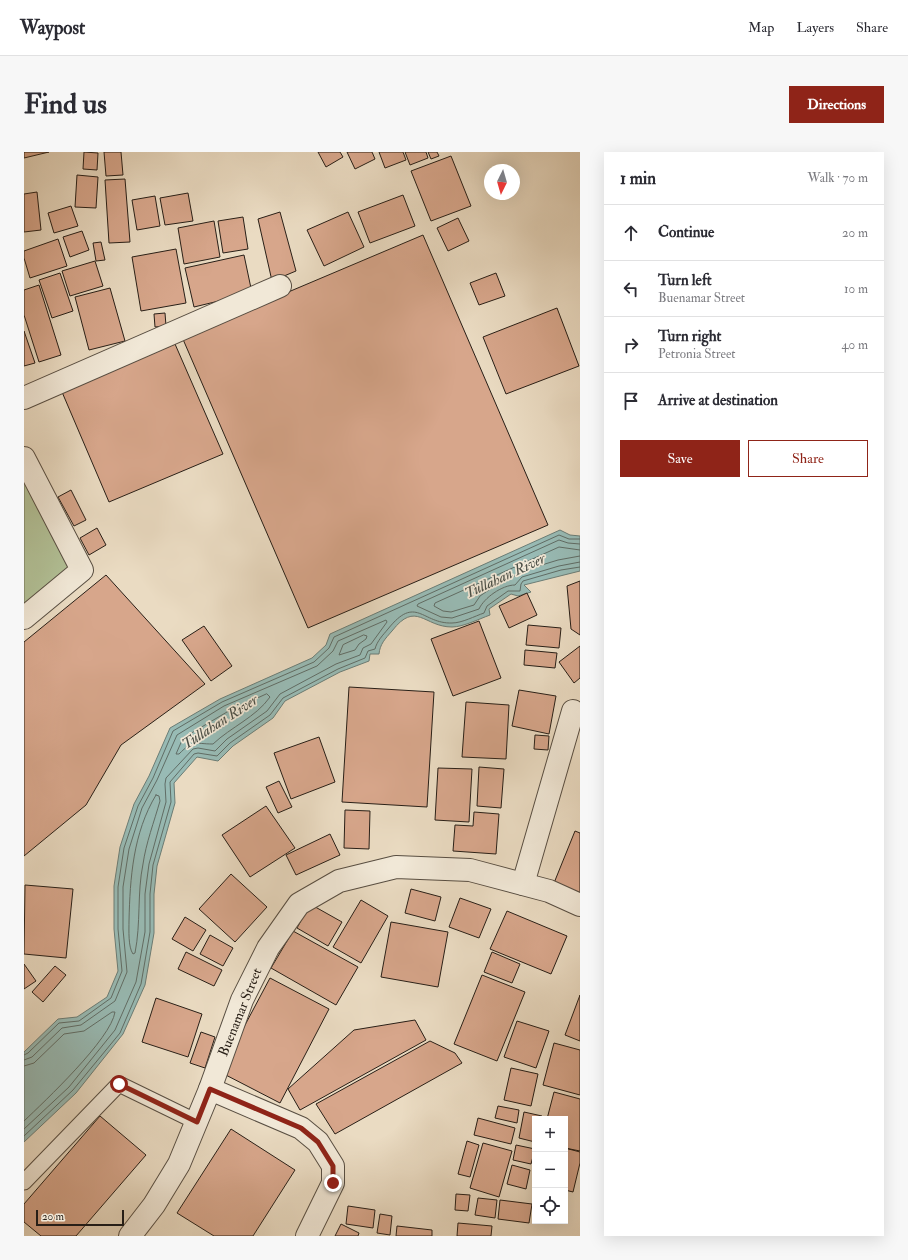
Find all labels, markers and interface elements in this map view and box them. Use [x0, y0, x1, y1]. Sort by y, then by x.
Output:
text: Waypost [20, 16, 85, 40]
text: Map [748, 19, 774, 36]
text: Layers [796, 19, 834, 36]
text: Share [856, 19, 888, 36]
button: Directions [789, 86, 884, 123]
text: Find us [24, 87, 107, 122]
north arrow [484, 164, 520, 200]
text: 1 min [620, 168, 656, 189]
text: Walk · 70 m [808, 170, 868, 186]
icon: ahead [620, 222, 642, 244]
text: Continue [658, 223, 714, 242]
text: 20 m [842, 225, 868, 241]
text: Turn left [658, 271, 712, 290]
icon: left [620, 278, 642, 300]
text: 10 m [844, 281, 868, 297]
text: Buenamar Street [658, 290, 745, 306]
text: Turn right [658, 327, 721, 346]
icon: right [620, 334, 642, 356]
text: 40 m [842, 337, 868, 353]
text: Petronia Street [658, 346, 736, 362]
icon: arrive [620, 390, 642, 412]
text: Arrive at destination [658, 391, 778, 410]
button: Save [620, 440, 740, 477]
button: Share [748, 440, 868, 477]
water label: Tullahan River [462, 548, 550, 603]
water label: Tullahan River [178, 690, 263, 754]
street label: Buenamar Street [215, 965, 266, 1059]
route start [110, 1075, 128, 1093]
map controls [532, 1116, 568, 1224]
button: + [532, 1116, 568, 1152]
button: − [532, 1152, 568, 1188]
route end [324, 1174, 342, 1192]
button: locate [532, 1188, 568, 1224]
scale bar [36, 1208, 124, 1227]
text: 20 m [42, 1210, 64, 1223]

